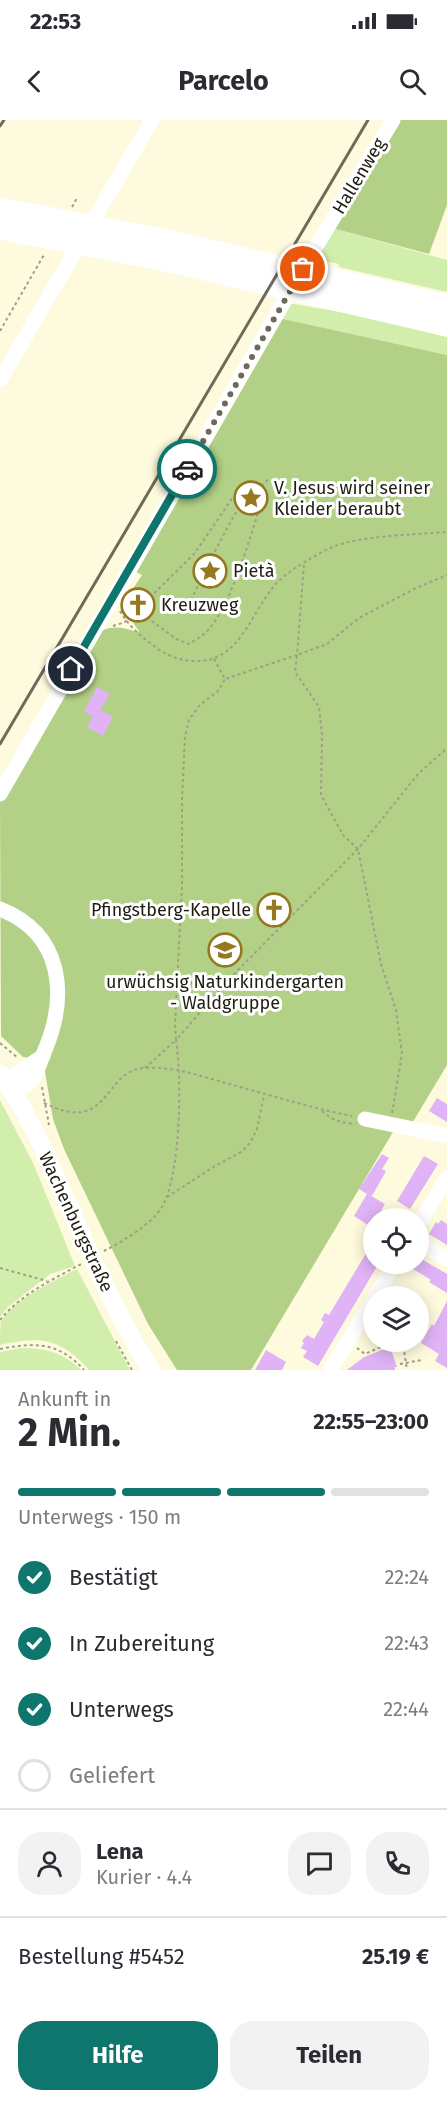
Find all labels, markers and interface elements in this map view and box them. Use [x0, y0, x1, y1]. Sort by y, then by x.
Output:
text: 22:53 [30, 8, 81, 35]
icon: back [18, 65, 51, 98]
text: Parcelo [178, 65, 269, 97]
icon: search [396, 65, 429, 98]
street label: Hallenweg [328, 133, 391, 218]
pin [277, 243, 328, 294]
icon: bag [286, 252, 319, 285]
courier [157, 439, 217, 499]
icon: car [171, 453, 204, 486]
place label: V. Jesus wird seiner Kleider beraubt [274, 477, 430, 520]
place icon: V. Jesus wird seiner Kleider beraubt [233, 480, 269, 516]
place icon: Pietà [192, 553, 228, 589]
place label: Pietà [233, 560, 275, 582]
church icon: Kreuzweg [120, 587, 156, 623]
place label: Kreuzweg [161, 594, 239, 616]
pin [45, 643, 96, 694]
icon: home [54, 652, 87, 685]
church icon: Pfingstberg-Kapelle [256, 892, 292, 928]
place label: Pfingstberg-Kapelle [91, 899, 251, 921]
school or university icon: urwüchsig Naturkindergarten - Waldgruppe [207, 932, 243, 968]
place label: urwüchsig Naturkindergarten - Waldgruppe [106, 971, 344, 1014]
street label: Wachenburgstraße [34, 1148, 118, 1296]
map controls [363, 1208, 429, 1352]
button: locate [363, 1208, 429, 1274]
button: layers [363, 1286, 429, 1352]
text: Ankunft in [18, 1387, 111, 1411]
text: 22:55–23:00 [313, 1408, 429, 1435]
text: 2 Min. [18, 1410, 121, 1456]
text: Unterwegs · 150 m [18, 1505, 181, 1529]
icon: check [18, 1561, 51, 1594]
text: Bestätigt [69, 1564, 158, 1591]
text: 22:24 [384, 1565, 429, 1589]
icon: check [18, 1627, 51, 1660]
text: In Zubereitung [69, 1630, 214, 1657]
text: 22:43 [384, 1631, 429, 1655]
icon: check [18, 1693, 51, 1726]
text: Unterwegs [69, 1696, 174, 1723]
text: 22:44 [383, 1697, 429, 1721]
text: Geliefert [69, 1762, 155, 1789]
button: person [18, 1832, 81, 1895]
button: chat [288, 1832, 351, 1895]
button: phone [366, 1832, 429, 1895]
text: Lena [96, 1838, 144, 1865]
text: Kurier · 4.4 [96, 1865, 192, 1889]
text: Bestellung #5452 [18, 1943, 185, 1970]
text: 25.19 € [362, 1943, 429, 1970]
button: Hilfe [18, 2021, 218, 2090]
button: Teilen [230, 2021, 429, 2090]

